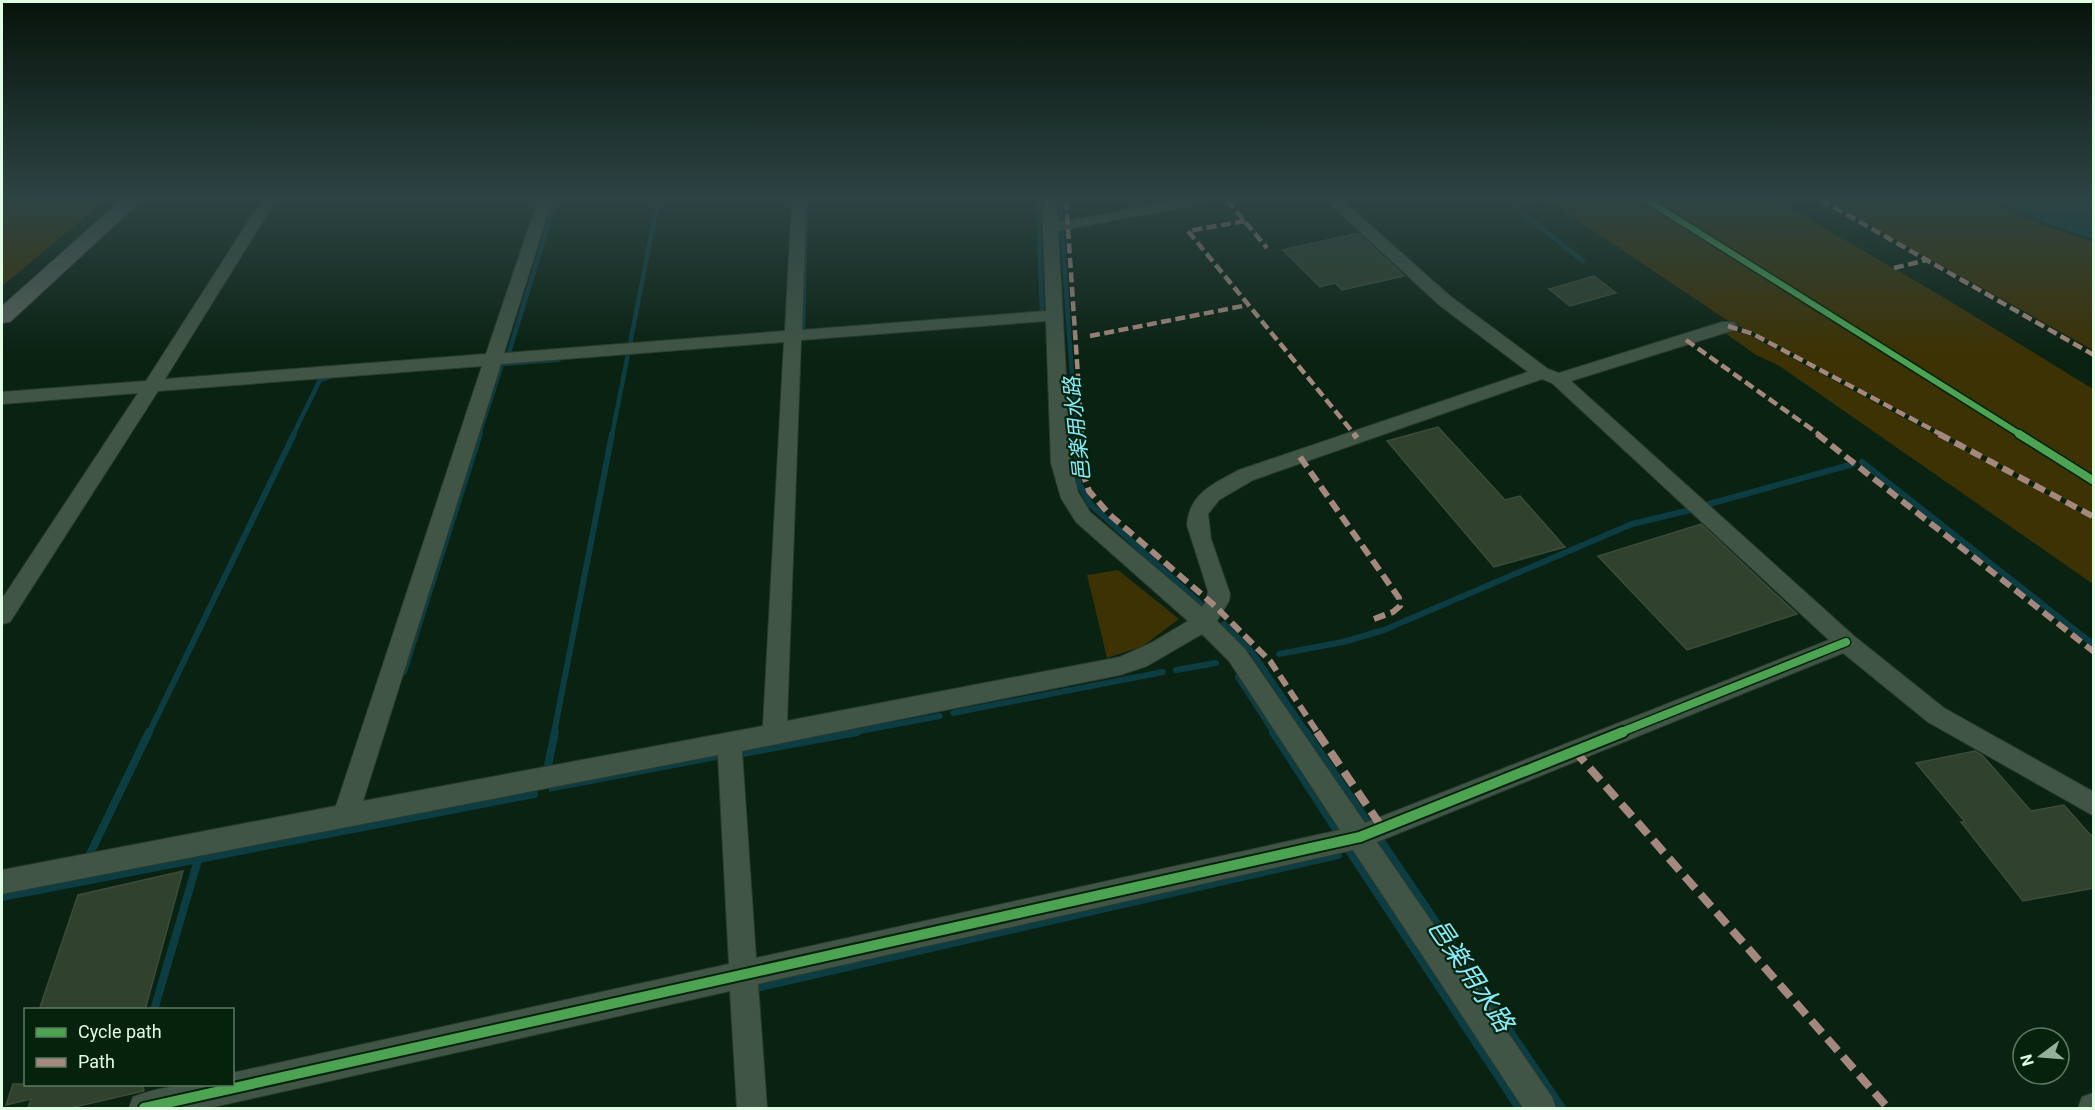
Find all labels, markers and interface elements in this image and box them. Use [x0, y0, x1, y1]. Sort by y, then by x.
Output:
water label: 邑楽用水路 [1059, 374, 1094, 482]
water label: 邑楽用水路 [1422, 913, 1521, 1039]
legend [24, 1008, 234, 1086]
text: Cycle path [78, 1021, 162, 1042]
north arrow [2011, 1026, 2071, 1086]
text: Path [78, 1051, 115, 1072]
text: N [2016, 1052, 2038, 1068]

